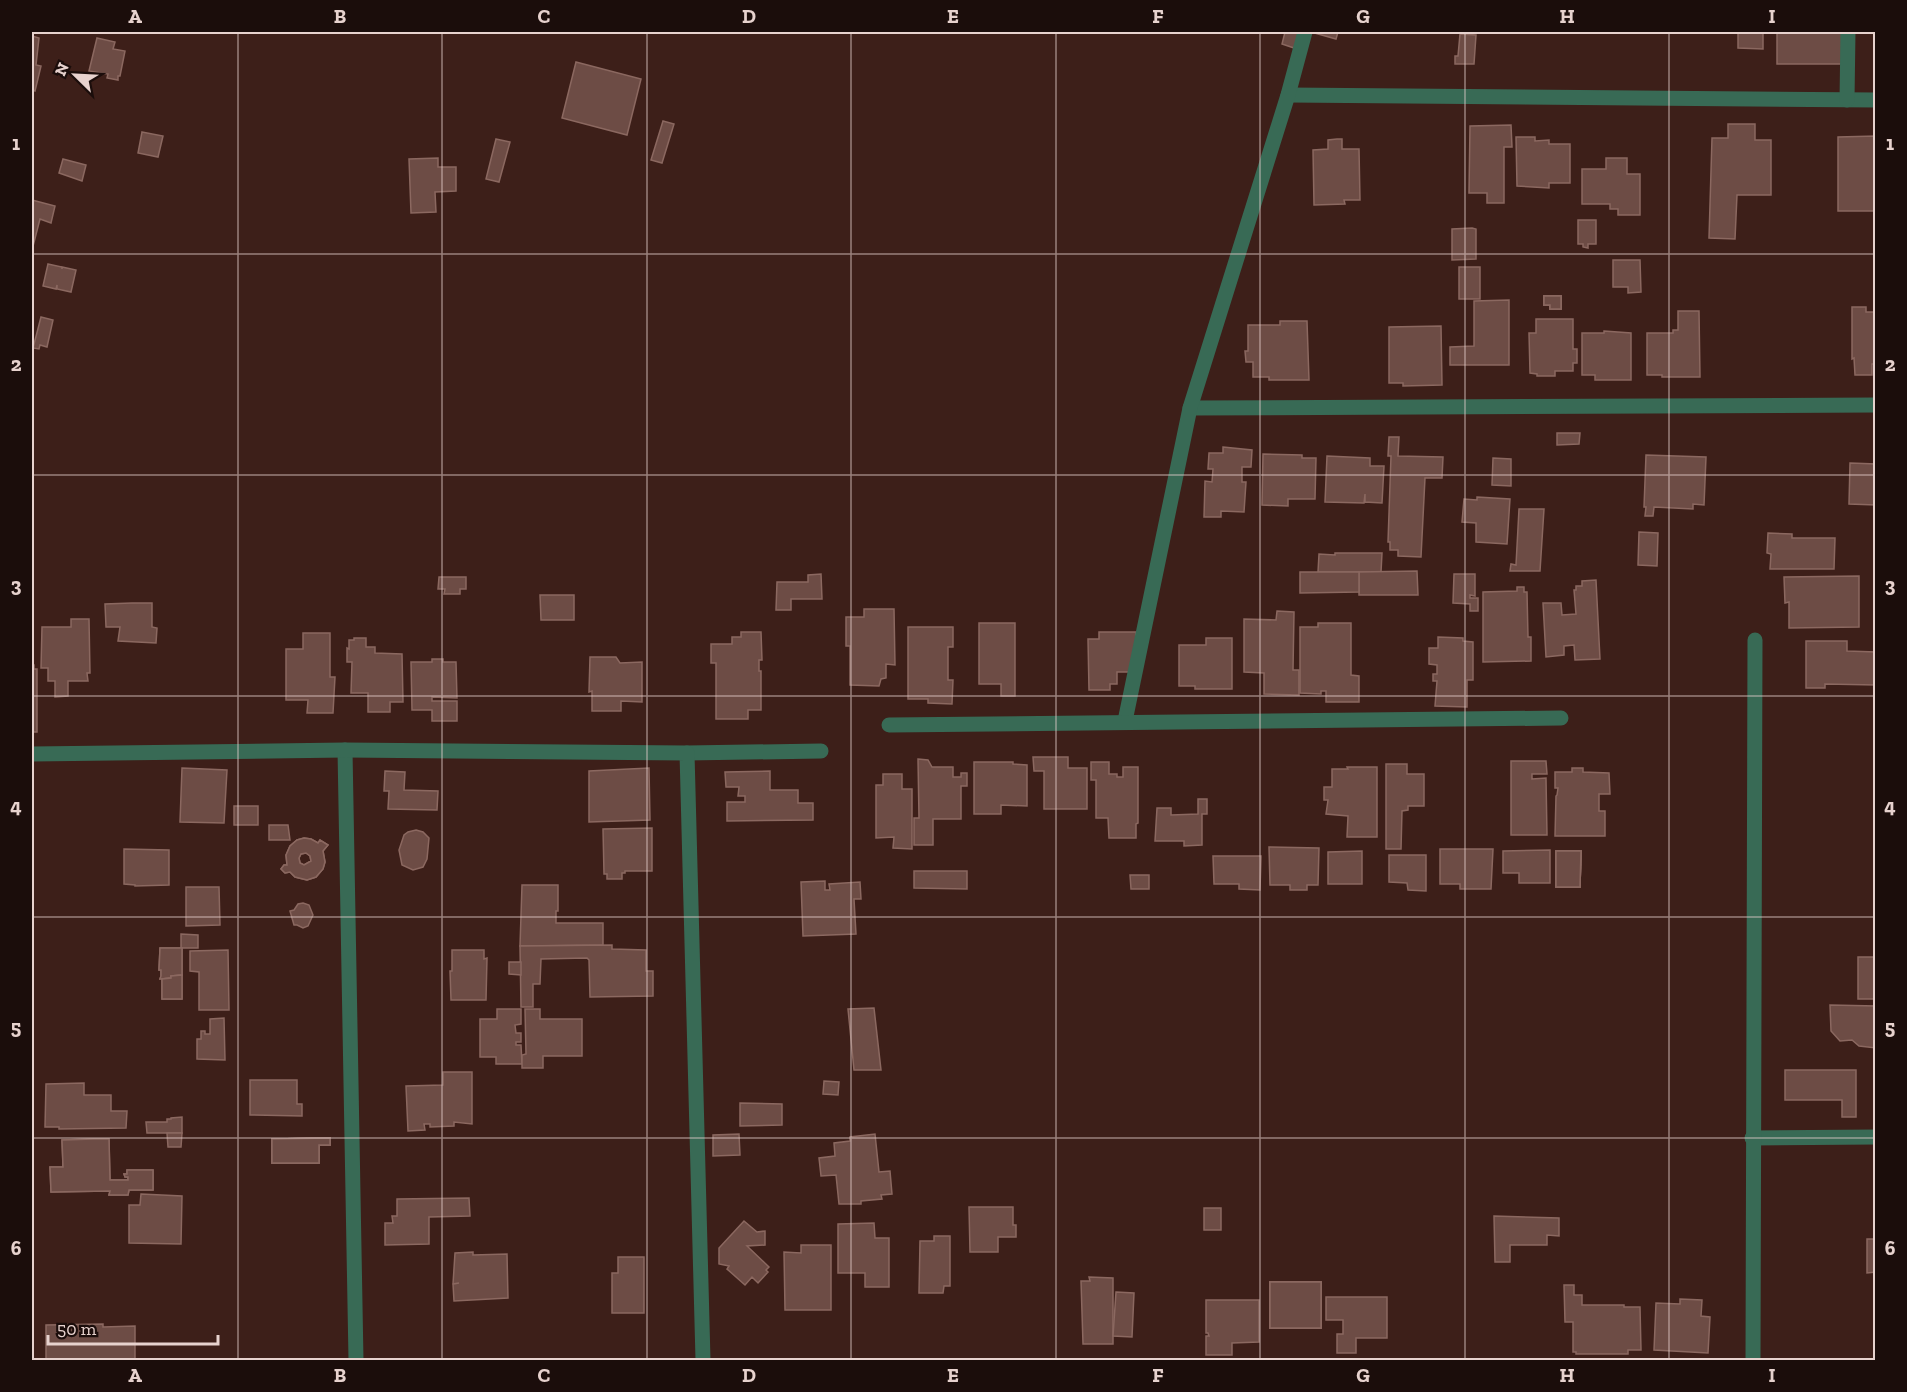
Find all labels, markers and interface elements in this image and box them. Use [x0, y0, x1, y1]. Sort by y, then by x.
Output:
text: A [128, 4, 142, 28]
text: B [334, 4, 346, 28]
text: C [538, 4, 551, 28]
text: D [742, 4, 756, 28]
text: E [947, 4, 959, 28]
text: F [1152, 4, 1164, 28]
text: G [1356, 4, 1370, 28]
text: H [1559, 4, 1575, 28]
text: I [1768, 4, 1776, 28]
north arrow [45, 45, 105, 105]
text: N [51, 60, 73, 79]
text: 1 [12, 131, 20, 155]
text: 1 [1886, 131, 1894, 155]
text: 2 [11, 352, 22, 376]
text: 2 [1885, 352, 1896, 376]
text: 3 [11, 573, 22, 597]
text: 3 [1885, 573, 1896, 597]
text: 4 [10, 794, 22, 818]
text: 4 [1884, 794, 1896, 818]
text: 5 [11, 1015, 21, 1039]
text: 5 [1885, 1015, 1895, 1039]
text: 6 [11, 1236, 22, 1260]
text: 6 [1885, 1236, 1896, 1260]
scale bar [48, 1308, 218, 1346]
text: 50 m [57, 1318, 97, 1340]
text: A [128, 1363, 142, 1387]
text: B [334, 1363, 346, 1387]
text: C [538, 1363, 551, 1387]
text: D [742, 1363, 756, 1387]
text: E [947, 1363, 959, 1387]
text: F [1152, 1363, 1164, 1387]
text: G [1356, 1363, 1370, 1387]
text: H [1559, 1363, 1575, 1387]
text: I [1768, 1363, 1776, 1387]

